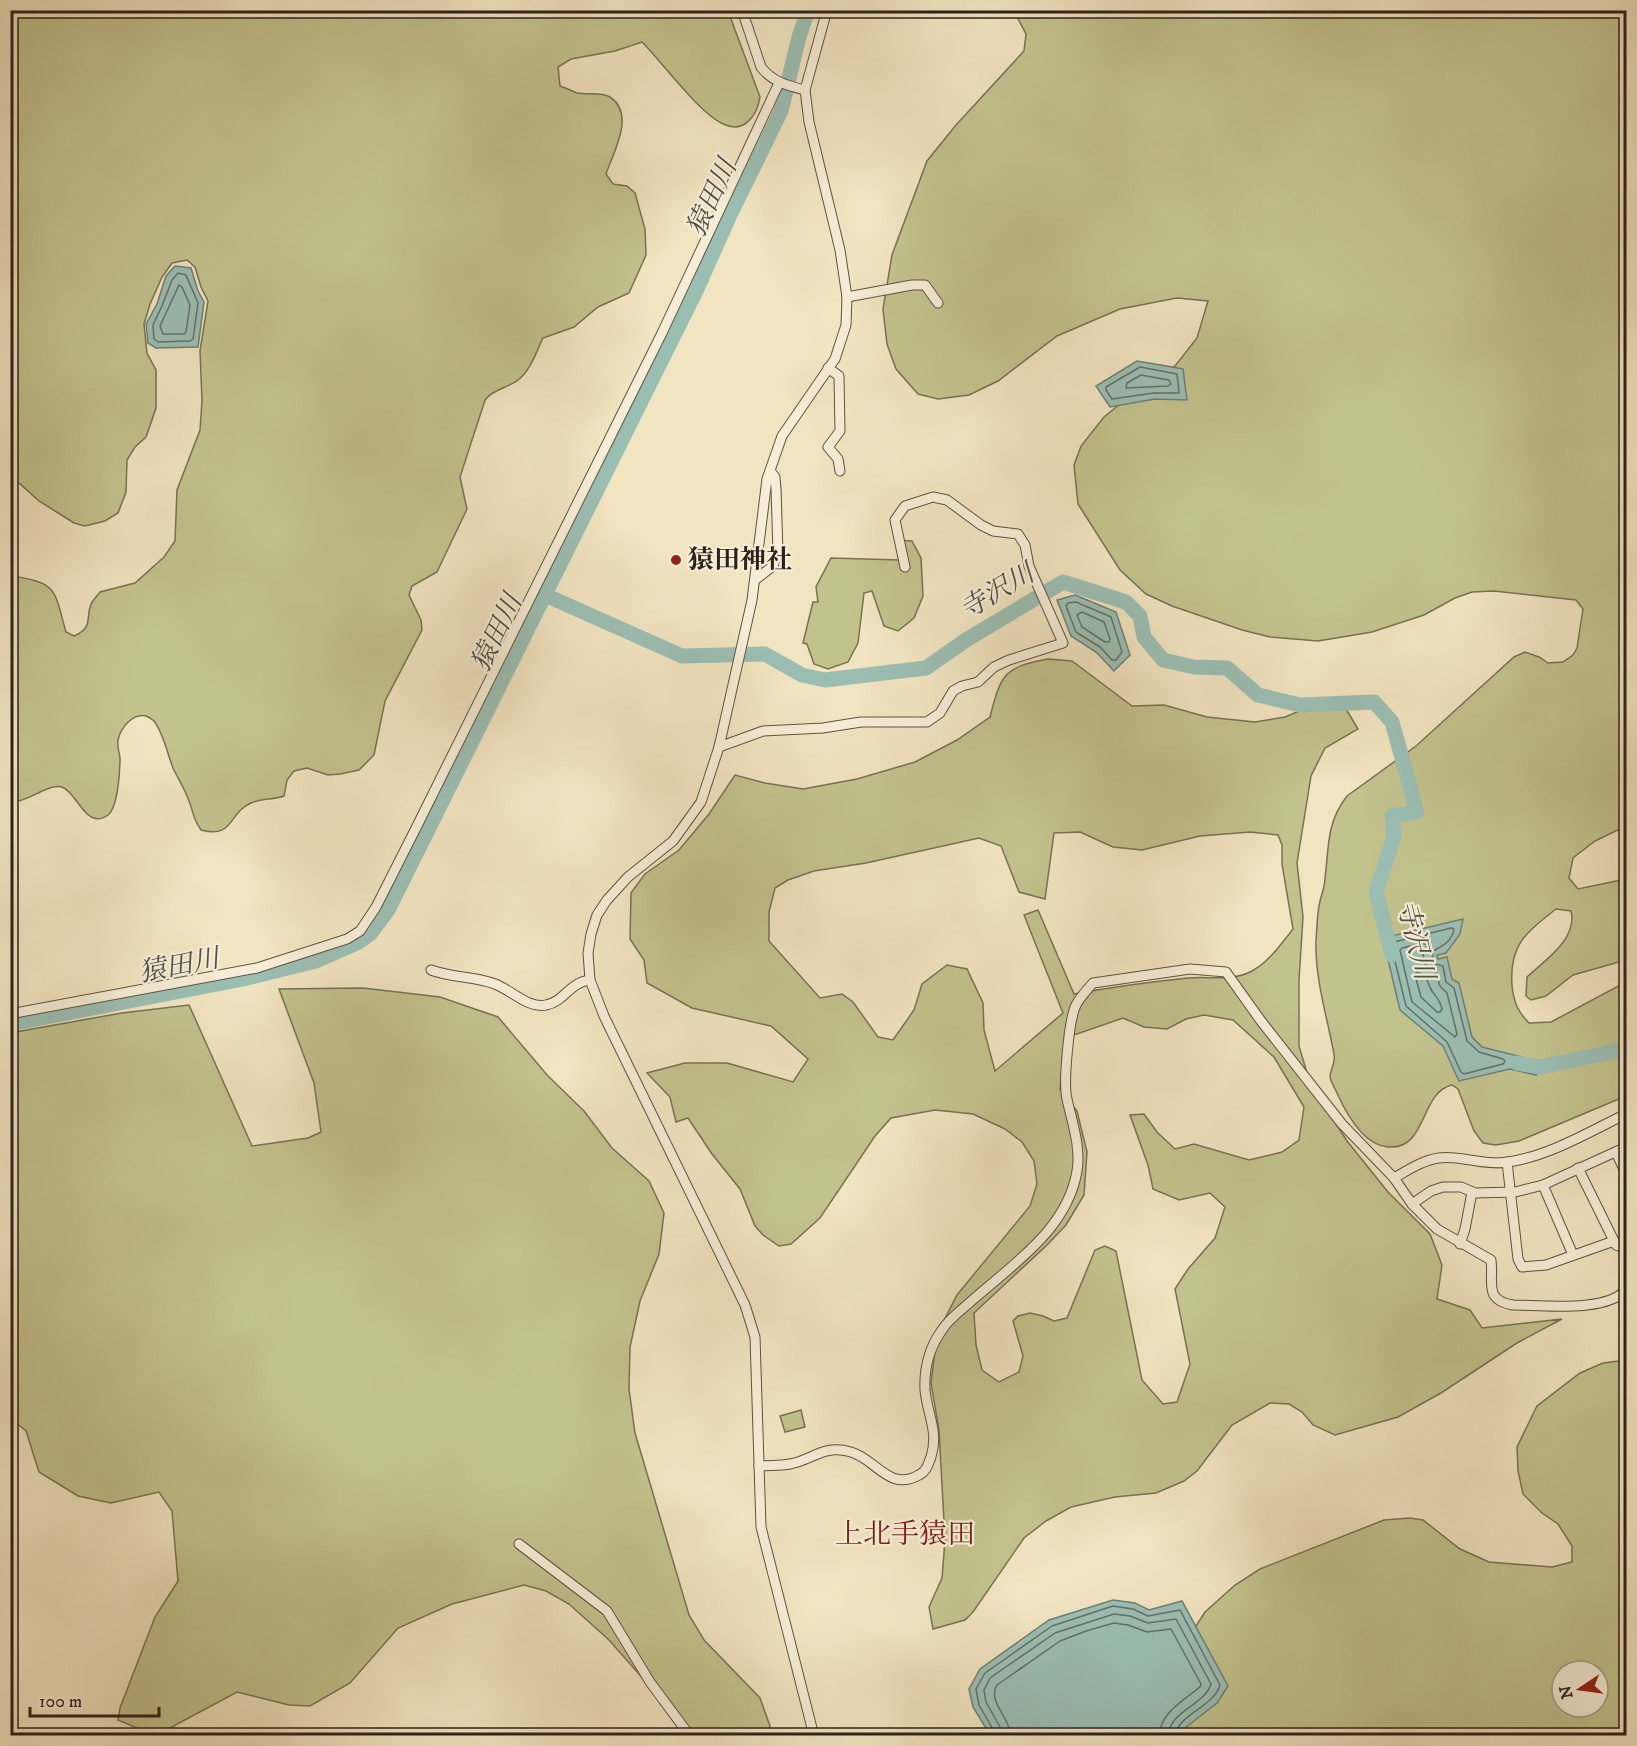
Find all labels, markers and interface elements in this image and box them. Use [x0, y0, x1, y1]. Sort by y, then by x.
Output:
water label: 猿田川 [679, 151, 746, 242]
place label: 猿田神社 [688, 544, 792, 577]
marker: 猿田神社 [669, 553, 683, 567]
water label: 寺沢川 [954, 555, 1043, 627]
water label: 猿田川 [464, 586, 531, 677]
water label: 寺沢川 [1389, 897, 1442, 986]
water label: 猿田川 [136, 941, 225, 990]
district label: 上北手猿田 [835, 1517, 975, 1552]
north arrow [1550, 1659, 1610, 1719]
scale bar [30, 1680, 159, 1718]
text: N [1555, 1683, 1578, 1701]
text: 100 m [39, 1691, 82, 1713]

